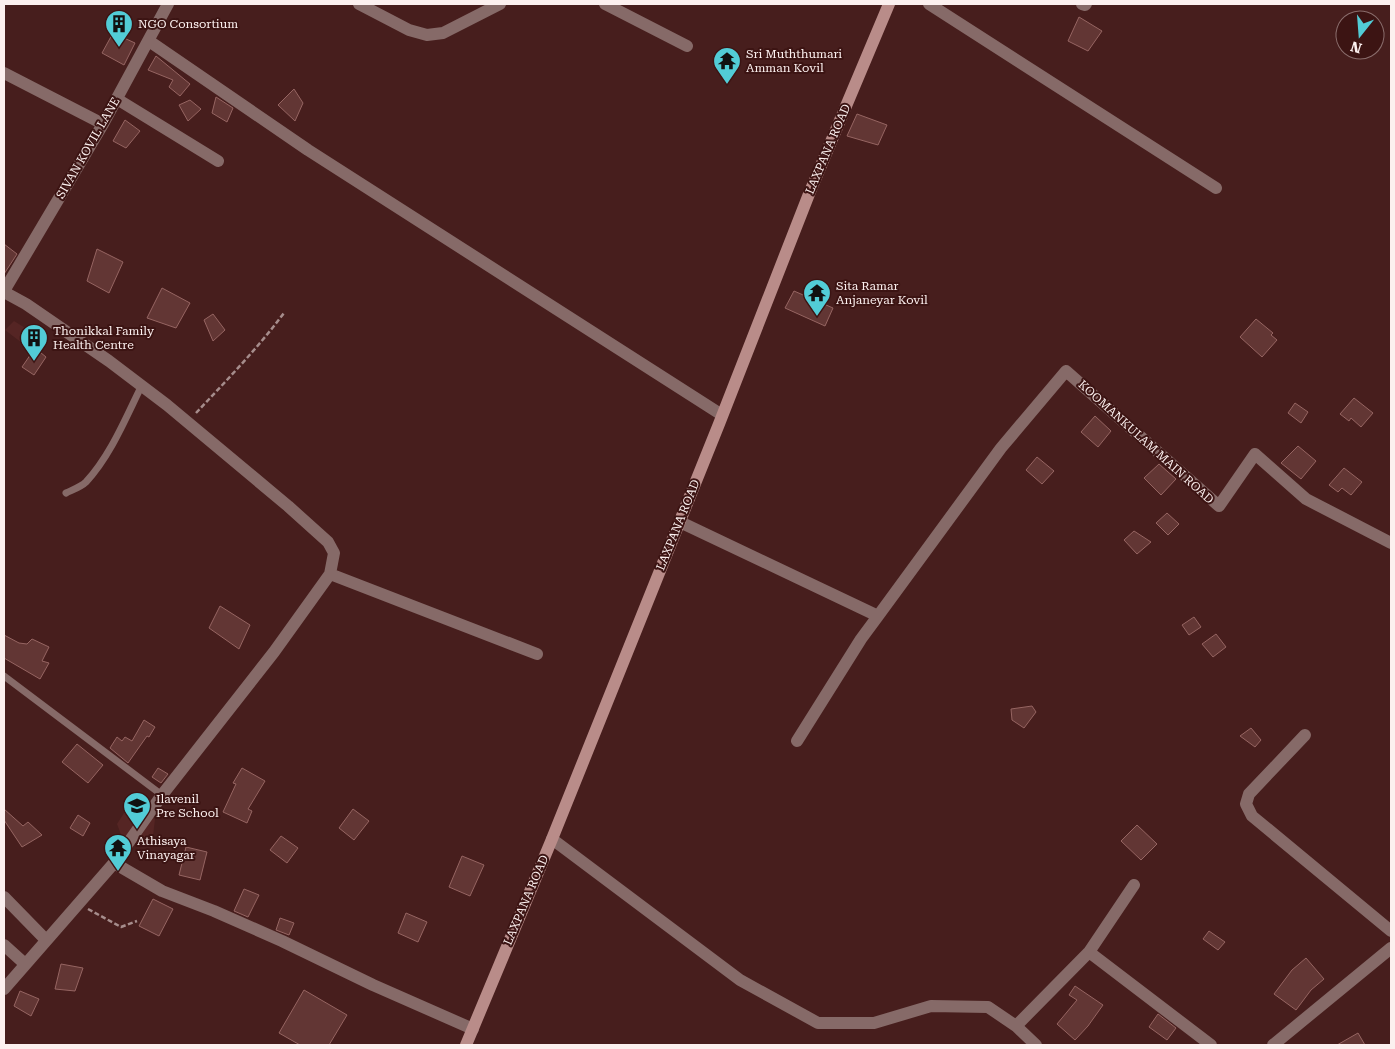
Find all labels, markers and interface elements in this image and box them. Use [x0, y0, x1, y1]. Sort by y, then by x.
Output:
building icon: NGO Consortium [104, 9, 134, 48]
north arrow [1335, 10, 1385, 60]
place label: NGO Consortium [138, 17, 238, 31]
text: N [1348, 38, 1364, 57]
temple icon: Sri Muththumari Amman Kovil [712, 46, 742, 85]
place label: Sri Muththumari Amman Kovil [746, 47, 842, 75]
street label: SIVAN KOVIL LANE [53, 95, 123, 201]
street label: LAXPANA ROAD [803, 102, 853, 196]
temple icon: Sita Ramar Anjaneyar Kovil [802, 278, 832, 317]
place label: Sita Ramar Anjaneyar Kovil [836, 279, 928, 307]
building icon: Thonikkal Family Health Centre [19, 323, 49, 362]
place label: Thonikkal Family Health Centre [53, 324, 155, 352]
street label: KOOMANKULAM MAIN ROAD [1075, 377, 1217, 507]
street label: LAXPANA ROAD [653, 478, 703, 572]
school or university icon: Ilavenil Pre School [122, 791, 152, 830]
place label: Ilavenil Pre School [156, 792, 219, 820]
temple icon: Athisaya Vinayagar [103, 833, 133, 872]
place label: Athisaya Vinayagar [137, 834, 195, 862]
street label: LAXPANA ROAD [501, 853, 551, 947]

